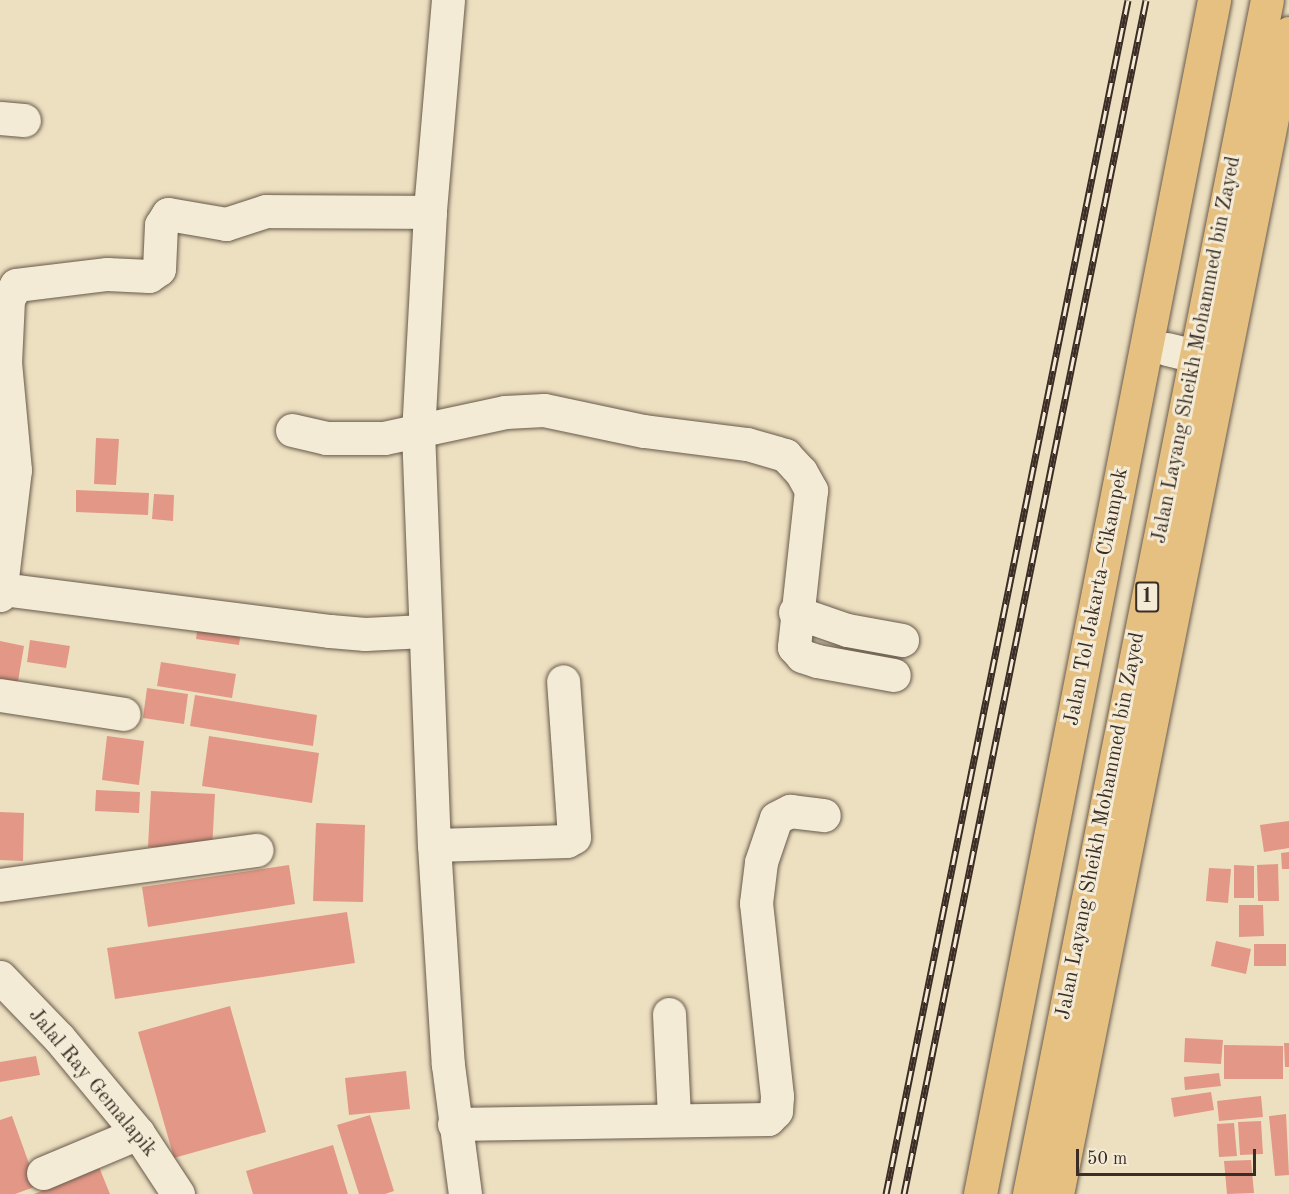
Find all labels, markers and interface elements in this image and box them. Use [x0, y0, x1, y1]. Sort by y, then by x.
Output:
street label: Jalan Layang Sheikh Mohammed bin Zayed [1147, 154, 1247, 546]
street label: Jalan Tol Jakarta–Cikampek [1060, 466, 1134, 728]
road number: 1 [1135, 580, 1159, 614]
street label: Jalan Layang Sheikh Mohammed bin Zayed [1051, 630, 1151, 1022]
street label: Jalal Ray Gemalapik [22, 1003, 162, 1163]
scale bar [1079, 1137, 1259, 1175]
text: 50 m [1087, 1150, 1127, 1168]

